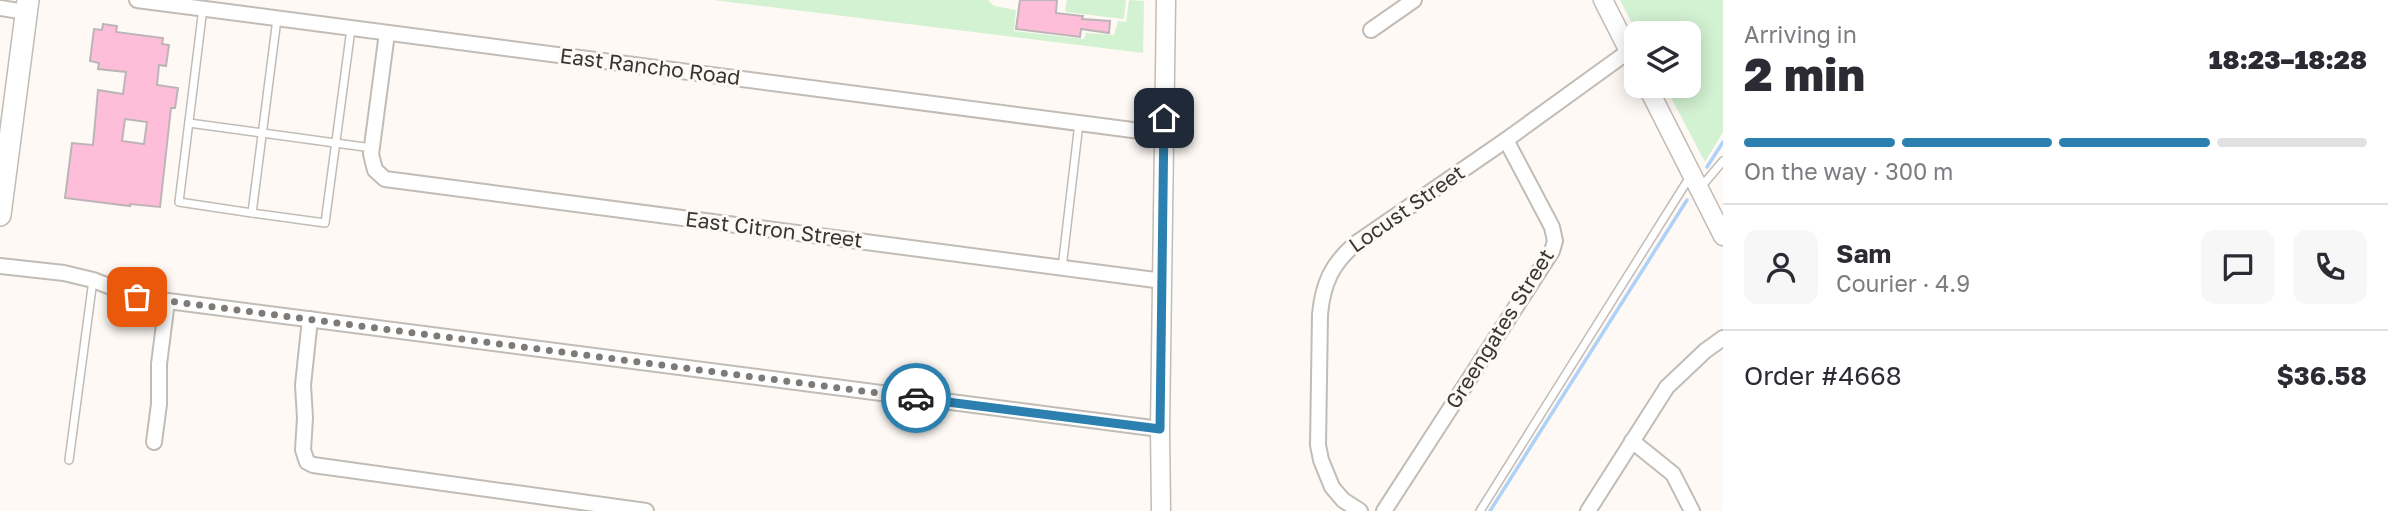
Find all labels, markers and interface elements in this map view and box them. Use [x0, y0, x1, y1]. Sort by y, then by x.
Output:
text: Arriving in [1744, 20, 1857, 48]
map controls [1624, 21, 1701, 98]
button: layers [1624, 21, 1701, 98]
street label: East Rancho Road [558, 42, 742, 90]
text: 18:23–18:28 [2209, 44, 2367, 75]
text: 2 min [1744, 46, 1865, 101]
pin [1134, 88, 1194, 148]
icon: home [1145, 99, 1183, 137]
text: On the way · 300 m [1744, 157, 1953, 185]
street label: Locust Street [1343, 159, 1469, 258]
street label: East Citron Street [684, 205, 864, 253]
button: person [1744, 230, 1818, 304]
button: chat [2201, 230, 2275, 304]
button: phone [2293, 230, 2367, 304]
text: Sam [1836, 238, 1891, 269]
street label: Greengates Street [1439, 244, 1559, 413]
pin [107, 267, 167, 327]
text: Courier · 4.9 [1836, 269, 1970, 297]
icon: bag [118, 278, 156, 316]
text: Order #4668 [1744, 360, 1902, 391]
text: $36.58 [2276, 360, 2367, 391]
courier [881, 363, 951, 433]
icon: car [897, 379, 935, 417]

